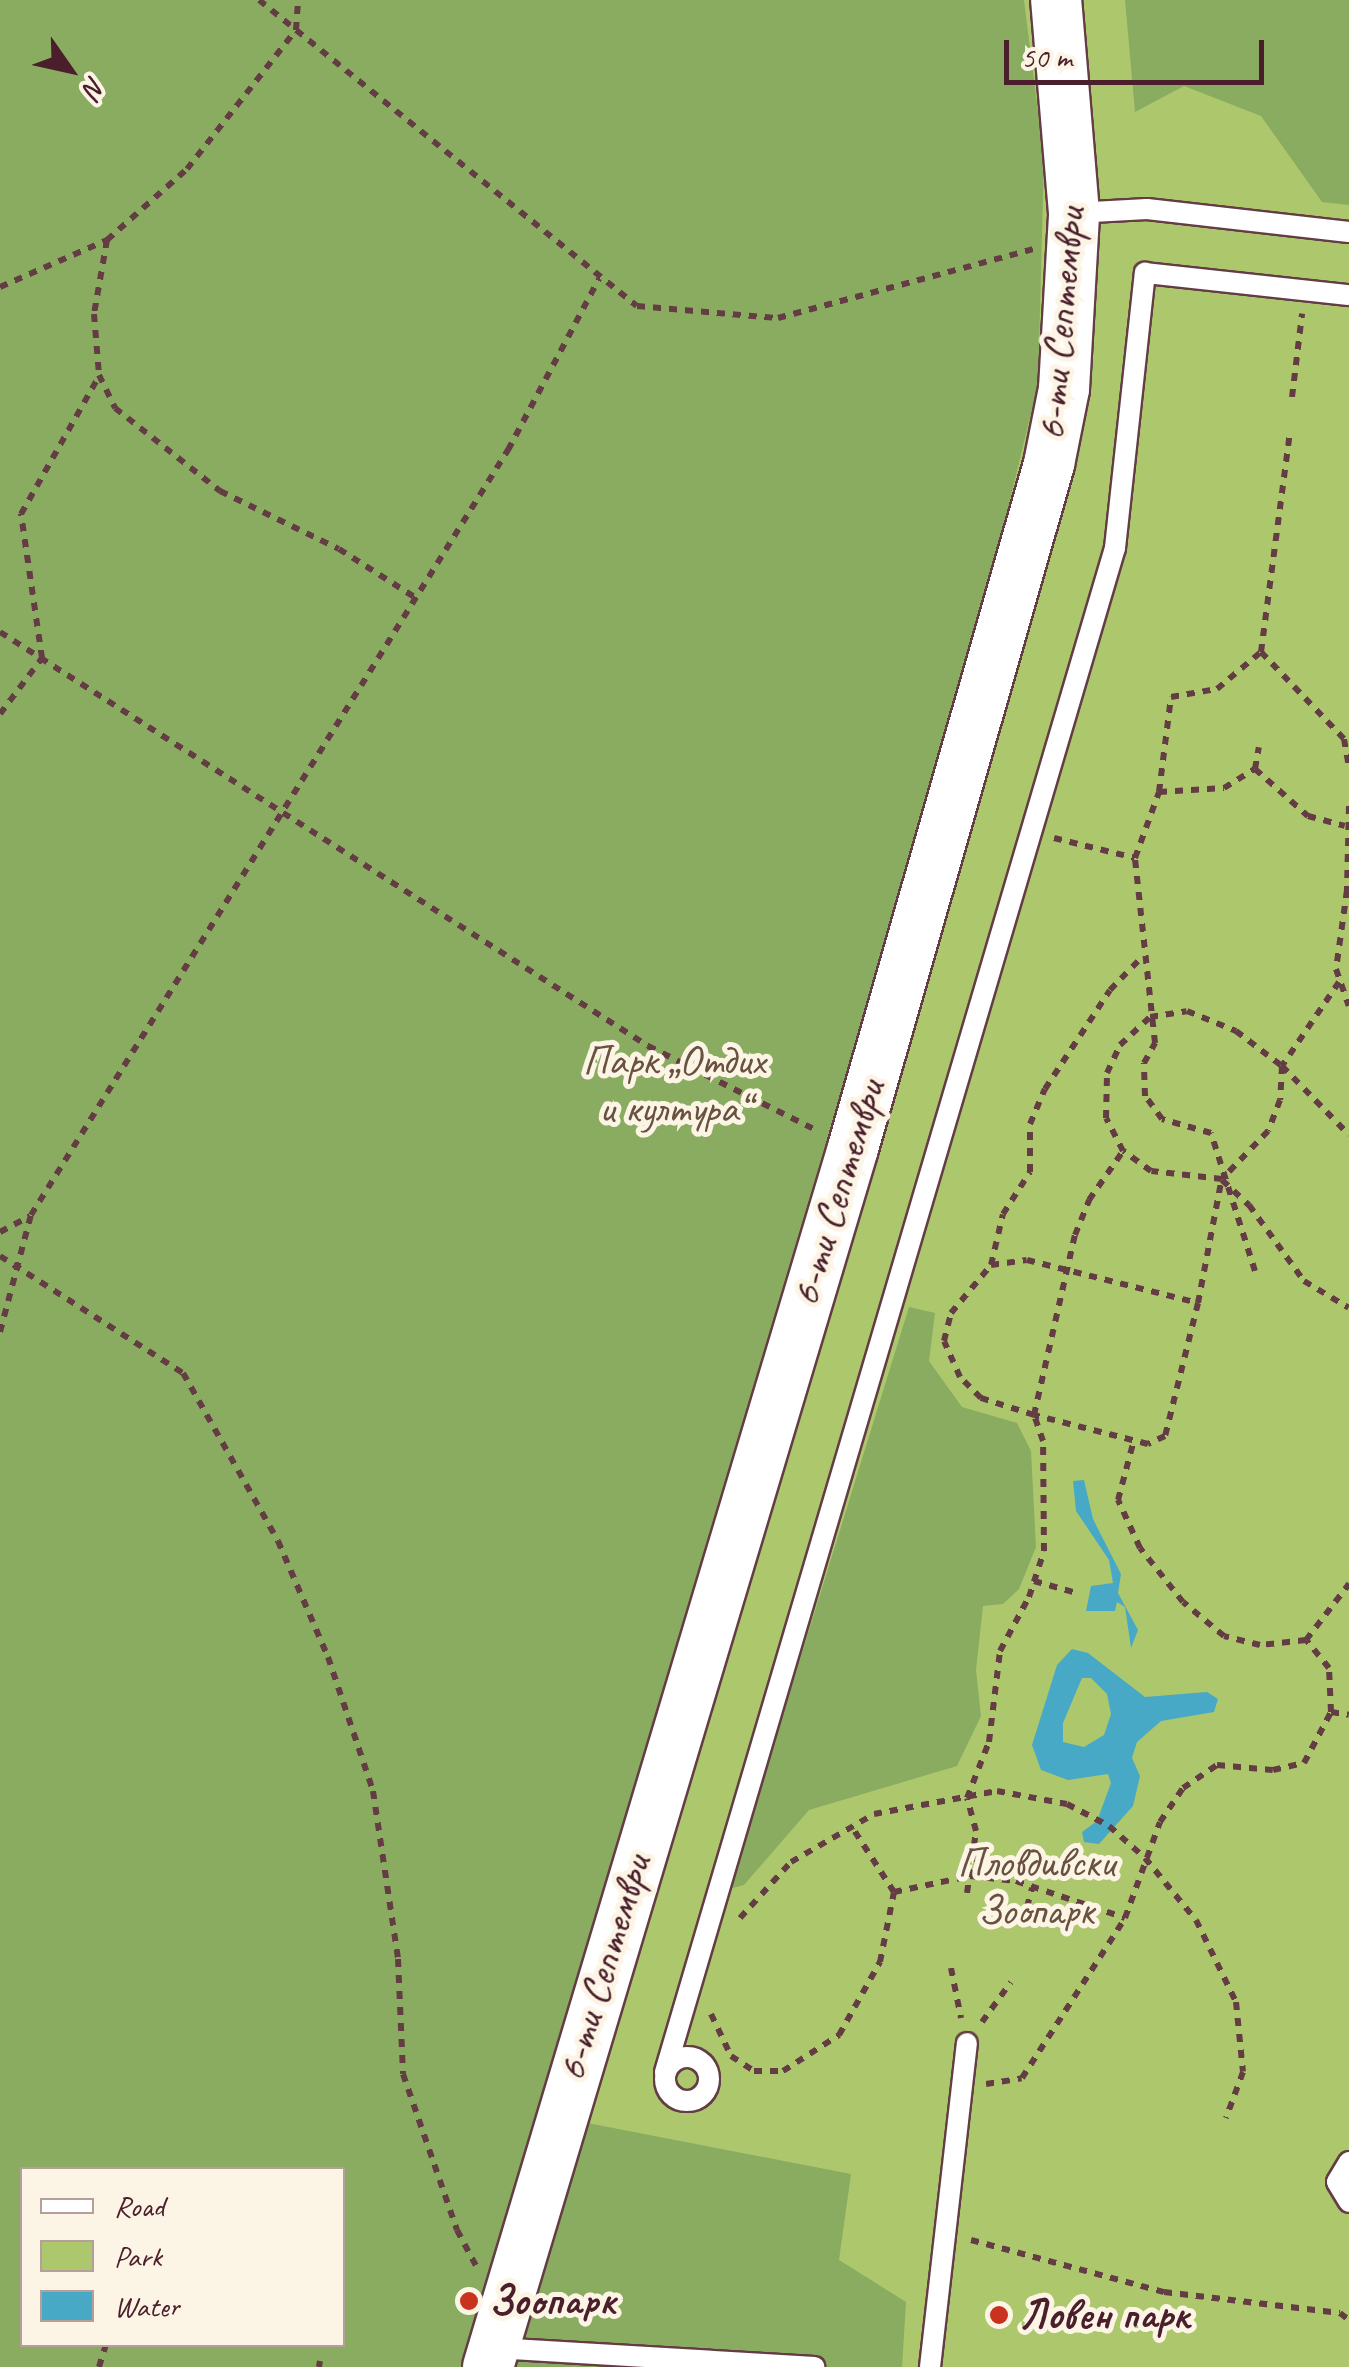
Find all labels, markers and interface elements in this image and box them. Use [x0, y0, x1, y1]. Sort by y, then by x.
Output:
north arrow [20, 20, 120, 120]
scale bar [1009, 20, 1269, 82]
text: 50 m [1021, 38, 1072, 76]
text: N [76, 70, 115, 104]
street label: 6-ти Септември [1026, 205, 1096, 443]
park label: Парк „Отдих и култура“ [583, 1036, 765, 1134]
street label: 6-ти Септември [780, 1073, 896, 1313]
park label: Пловдивски Зоопарк [958, 1838, 1114, 1936]
street label: 6-ти Септември [546, 1848, 662, 2088]
legend [20, 2167, 345, 2347]
text: Road [114, 2187, 164, 2225]
text: Park [114, 2237, 162, 2275]
place label: Зоопарк [489, 2276, 616, 2326]
text: Water [114, 2287, 179, 2325]
marker: Зоопарк [458, 2290, 480, 2312]
place label: Ловен парк [1019, 2290, 1193, 2340]
marker: Ловен парк [988, 2304, 1010, 2326]

